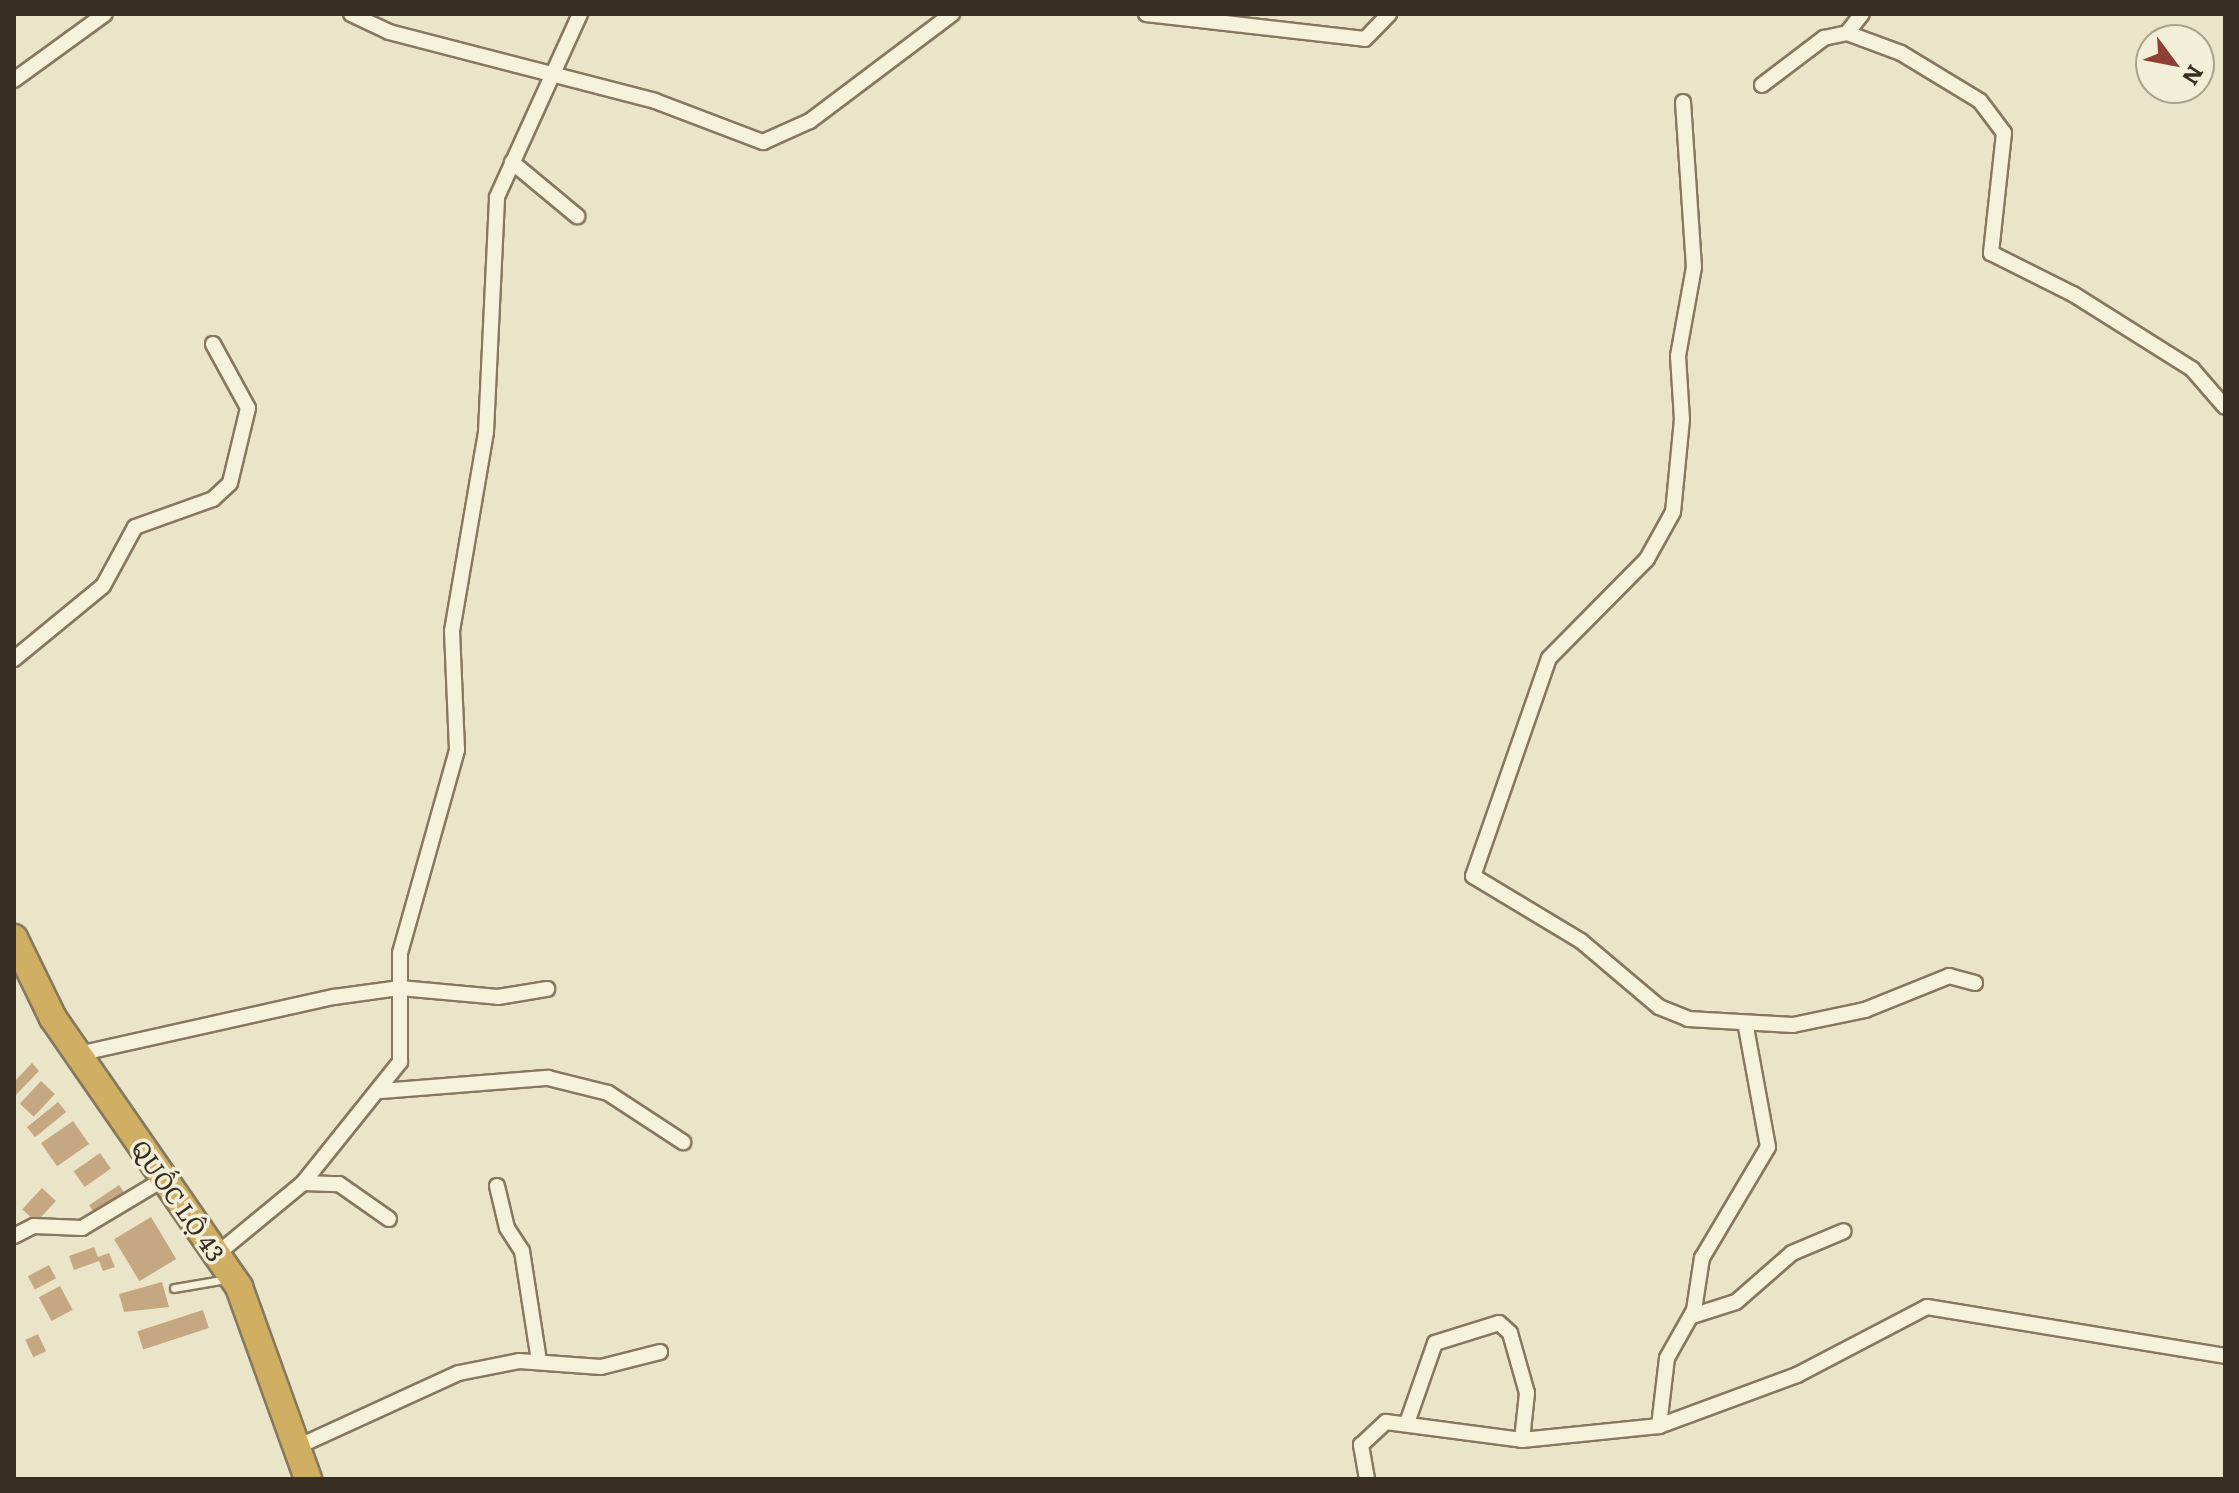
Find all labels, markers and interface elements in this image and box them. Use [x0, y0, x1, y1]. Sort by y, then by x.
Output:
north arrow [2135, 24, 2215, 104]
text: N [2175, 59, 2213, 92]
street label: QUỐC LỘ 43 [127, 1134, 231, 1266]

